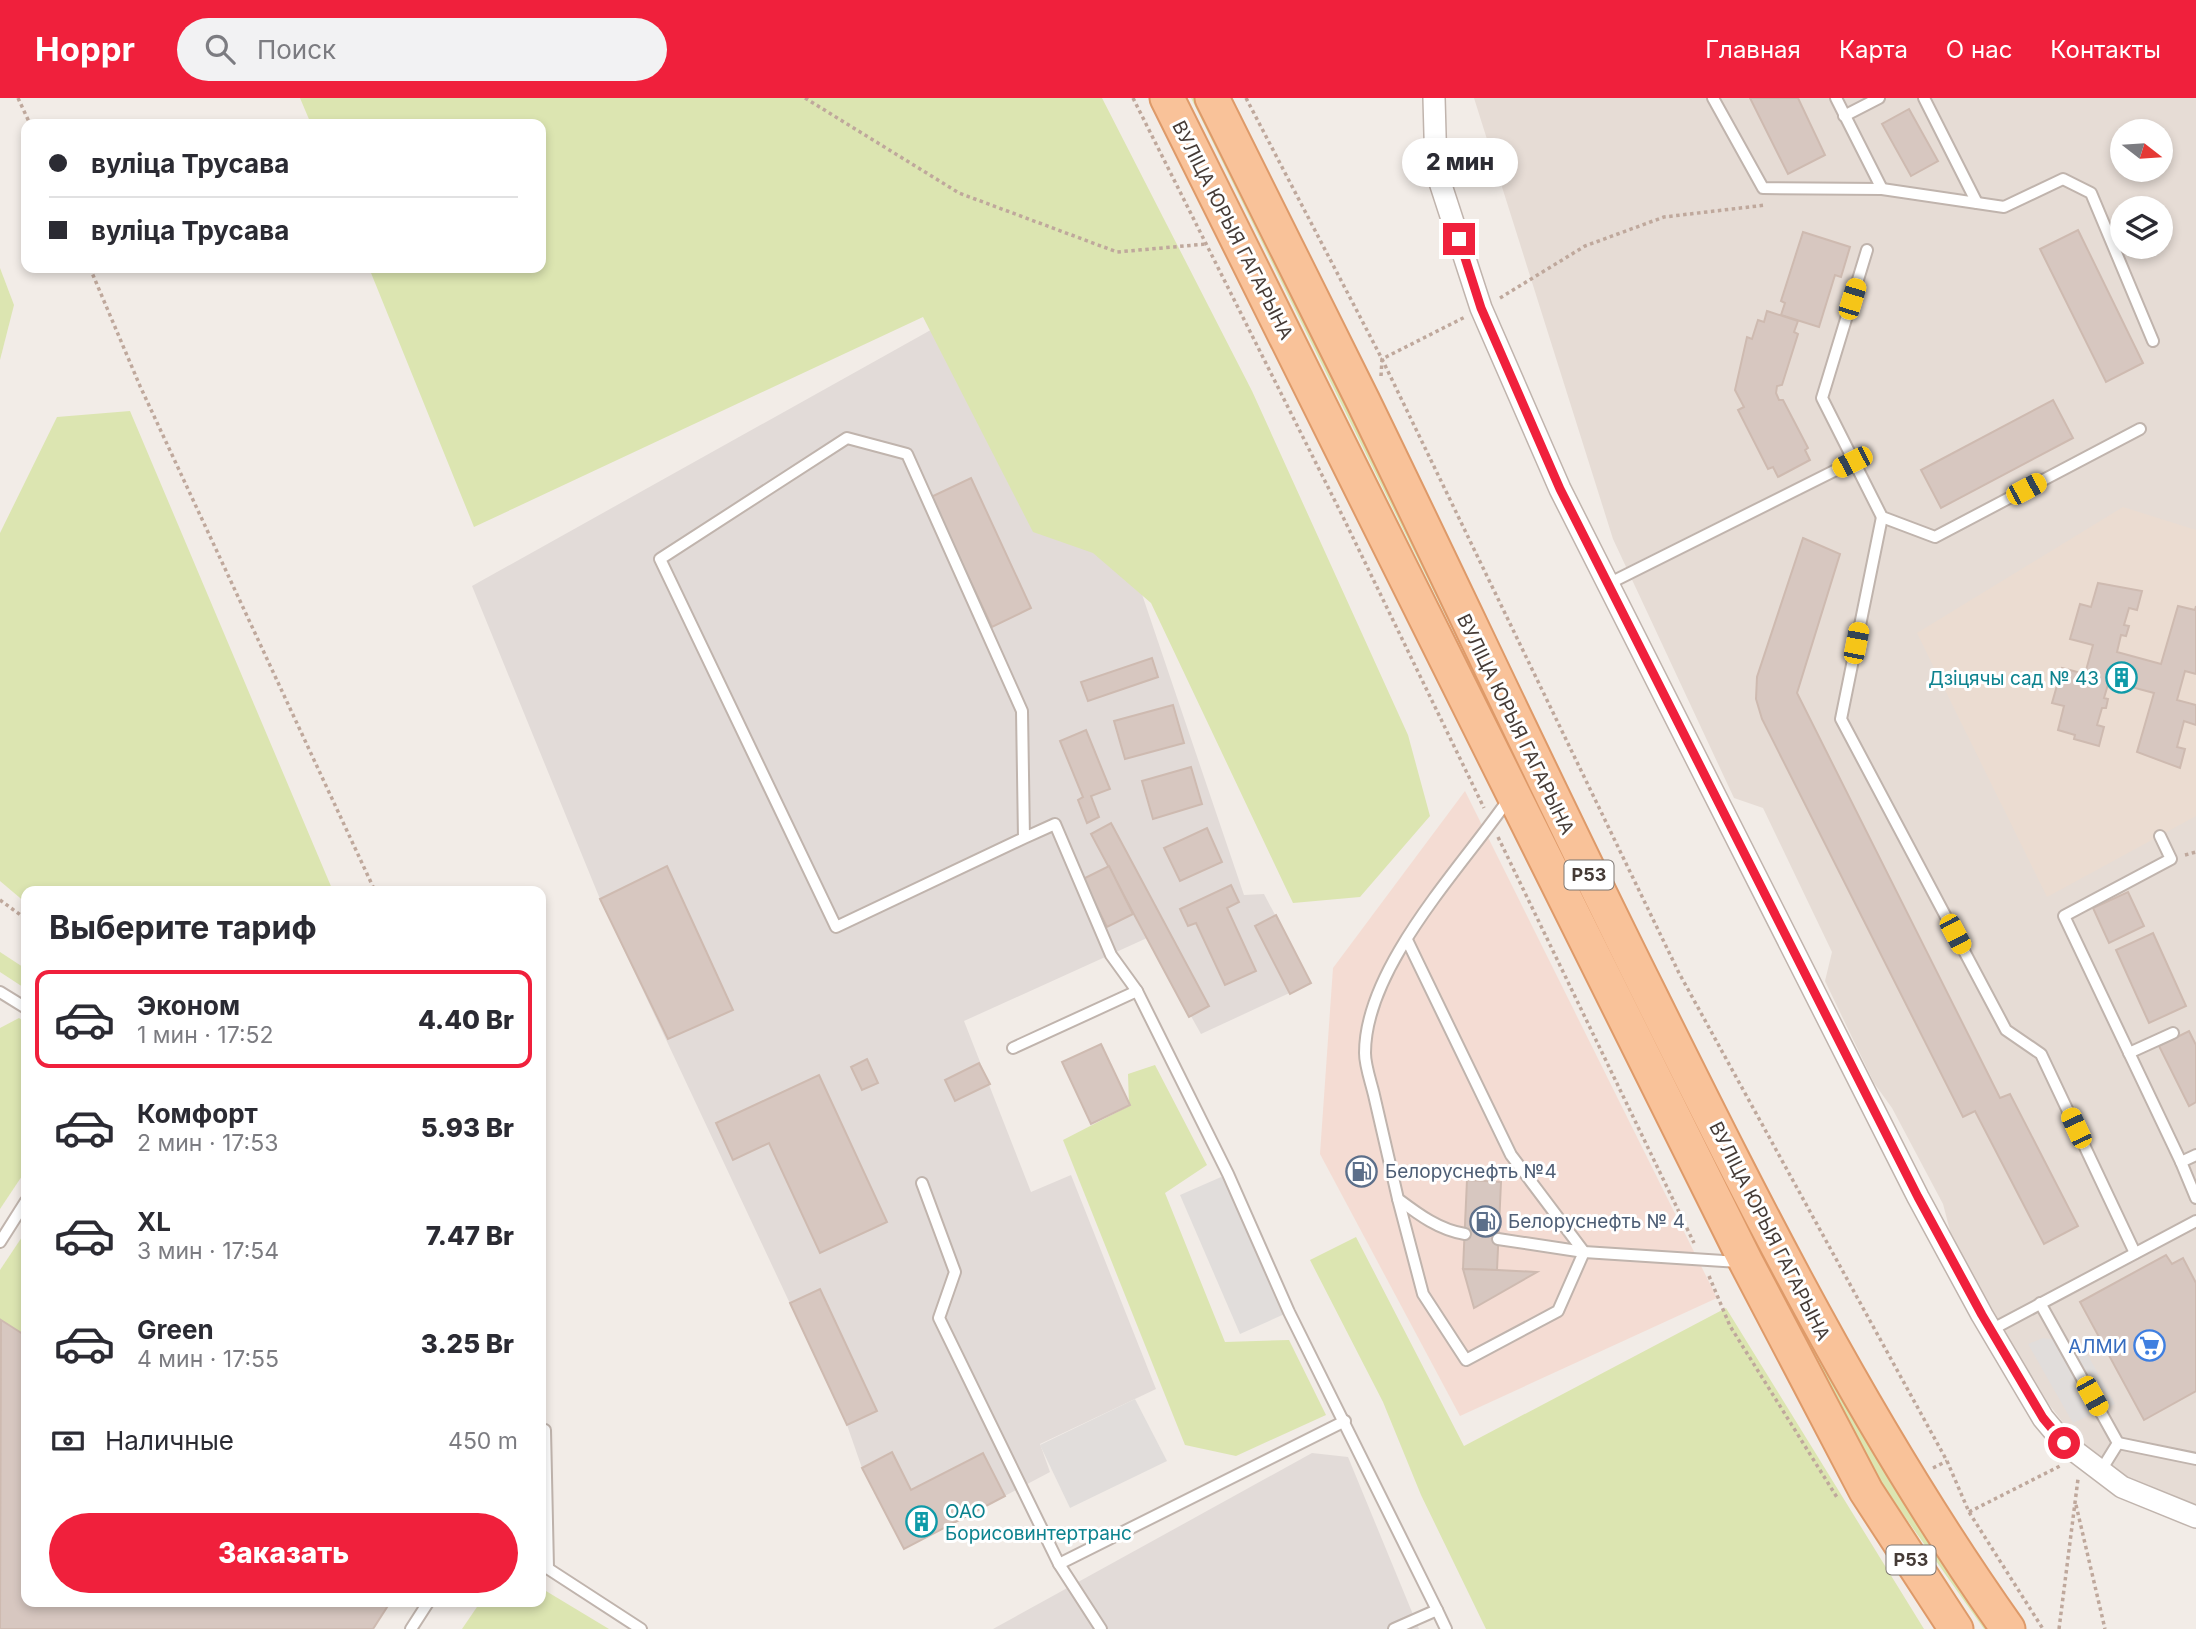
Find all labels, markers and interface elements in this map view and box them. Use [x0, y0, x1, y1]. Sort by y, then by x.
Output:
search box [177, 18, 667, 81]
text: Hoppr [35, 29, 135, 69]
icon: search [201, 30, 239, 68]
text: Поиск [257, 34, 336, 65]
text: Главная [1705, 35, 1801, 64]
text: Карта [1839, 35, 1908, 64]
text: О нас [1946, 35, 2012, 64]
text: Контакты [2050, 35, 2161, 64]
street label: ВУЛІЦА ЮРЫЯ ГАГАРЫНА [1167, 117, 1298, 344]
north arrow [2110, 119, 2174, 182]
map controls [2110, 119, 2173, 259]
callout: 2 мин [1401, 138, 1517, 186]
text: вуліца Трусава [91, 148, 289, 179]
text: 2 мин [1426, 148, 1494, 176]
button: layers [2110, 196, 2173, 259]
text: вуліца Трусава [91, 215, 289, 246]
route end [1443, 223, 1475, 255]
car [1836, 276, 1869, 322]
car [1829, 443, 1876, 481]
car [2003, 470, 2050, 508]
street label: ВУЛІЦА ЮРЫЯ ГАГАРЫНА [1452, 610, 1579, 838]
car [1842, 620, 1871, 666]
building icon: Дзіцячы сад № 43 [2105, 661, 2139, 695]
place label: Дзіцячы сад № 43 [1928, 667, 2099, 690]
road number: Р53 [1564, 860, 1614, 890]
text: Выберите тариф [49, 908, 317, 947]
car [1936, 911, 1975, 957]
icon: car [53, 988, 116, 1051]
text: Эконом [137, 990, 240, 1021]
text: 4.40 Br [418, 1004, 514, 1035]
text: 1 мин · 17:52 [137, 1021, 274, 1049]
icon: car [53, 1096, 116, 1159]
text: Комфорт [137, 1098, 258, 1129]
car [2058, 1105, 2095, 1151]
text: 5.93 Br [421, 1112, 514, 1143]
street label: ВУЛІЦА ЮРЫЯ ГАГАРЫНА [1704, 1118, 1835, 1345]
text: 2 мин · 17:53 [137, 1129, 278, 1157]
fuel station icon: Белоруснефть №4 [1345, 1154, 1379, 1188]
place label: Белоруснефть №4 [1385, 1160, 1557, 1183]
icon: car [53, 1204, 116, 1267]
fuel station icon: Белоруснефть № 4 [1468, 1204, 1502, 1238]
text: XL [137, 1206, 171, 1237]
place label: Белоруснефть № 4 [1508, 1210, 1685, 1233]
text: 7.47 Br [426, 1220, 514, 1251]
text: 3 мин · 17:54 [137, 1237, 279, 1265]
icon: car [53, 1312, 116, 1375]
text: Green [137, 1314, 214, 1345]
text: 3.25 Br [421, 1328, 514, 1359]
supermarket icon: АЛМИ [2133, 1329, 2167, 1363]
place label: АЛМИ [2068, 1335, 2127, 1358]
text: 4 мин · 17:55 [137, 1345, 279, 1373]
car [2073, 1373, 2112, 1419]
icon: cash [49, 1422, 87, 1460]
text: Наличные [105, 1425, 234, 1456]
text: 450 m [448, 1427, 518, 1455]
route start [2048, 1427, 2080, 1459]
place label: ОАО Борисовинтертранс [945, 1500, 1132, 1545]
building icon: ОАО Борисовинтертранс [905, 1505, 939, 1539]
button: Заказать [49, 1513, 518, 1593]
road number: Р53 [1886, 1546, 1936, 1574]

